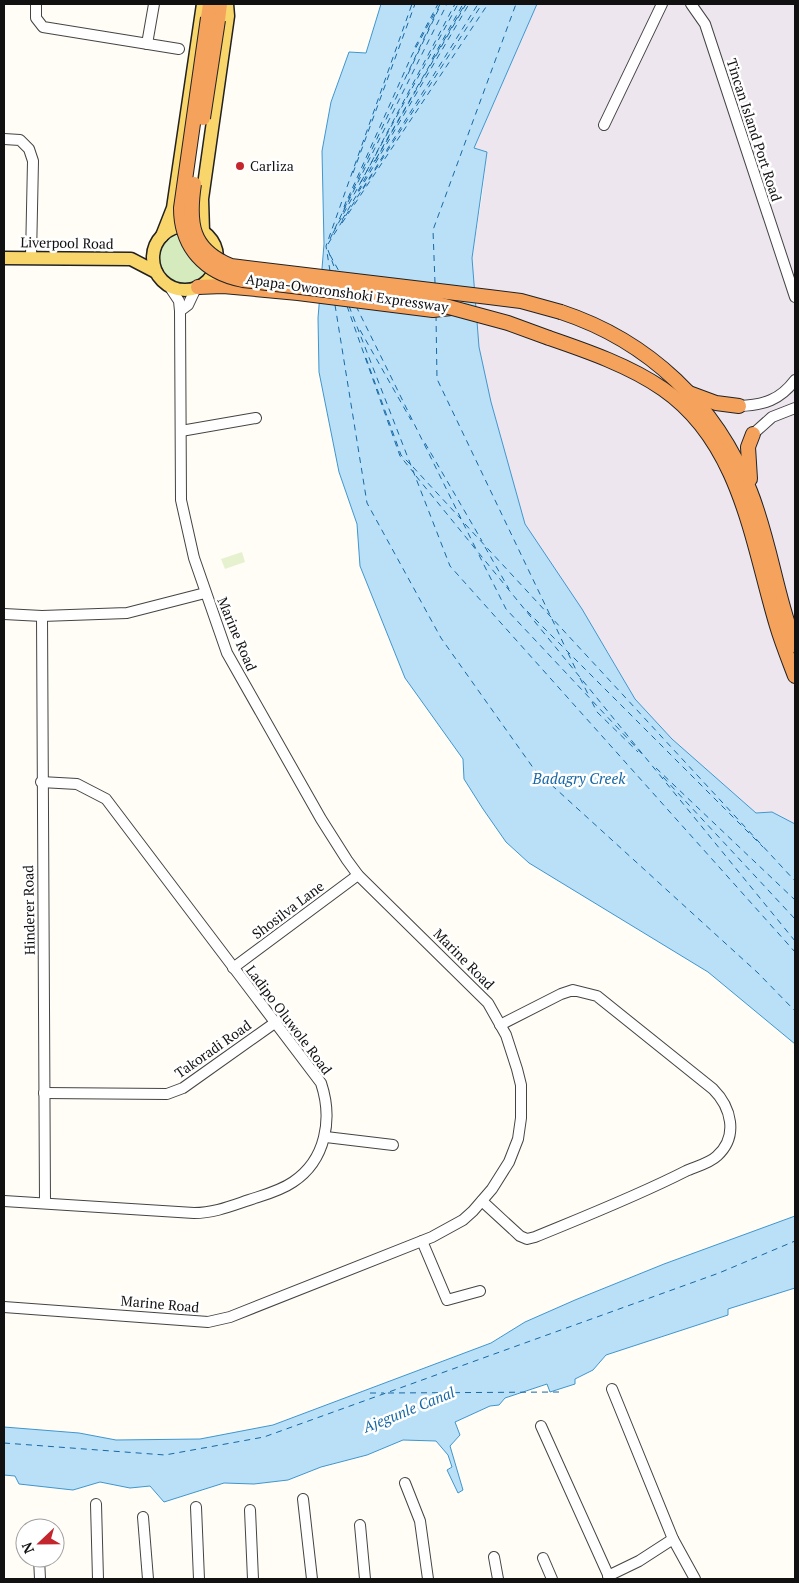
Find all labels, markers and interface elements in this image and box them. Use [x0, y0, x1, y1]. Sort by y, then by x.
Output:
street label: Tincan Island Port Road [722, 56, 787, 204]
place label: Carliza [250, 156, 294, 175]
marker: Carliza [234, 160, 246, 172]
street label: Liverpool Road [20, 232, 114, 253]
street label: Apapa-Oworonshoki Expressway [245, 269, 450, 316]
street label: Marine Road [213, 594, 262, 674]
water label: Badagry Creek [532, 768, 626, 788]
street label: Hinderer Road [18, 865, 39, 955]
street label: Shosilva Lane [248, 876, 328, 943]
street label: Marine Road [430, 924, 499, 993]
street label: Ladipo Oluwole Road [242, 961, 337, 1078]
street label: Takoradi Road [171, 1015, 255, 1082]
street label: Marine Road [120, 1291, 200, 1316]
water label: Ajegunle Canal [359, 1381, 458, 1437]
north arrow [15, 1518, 65, 1568]
text: N [17, 1539, 38, 1557]

